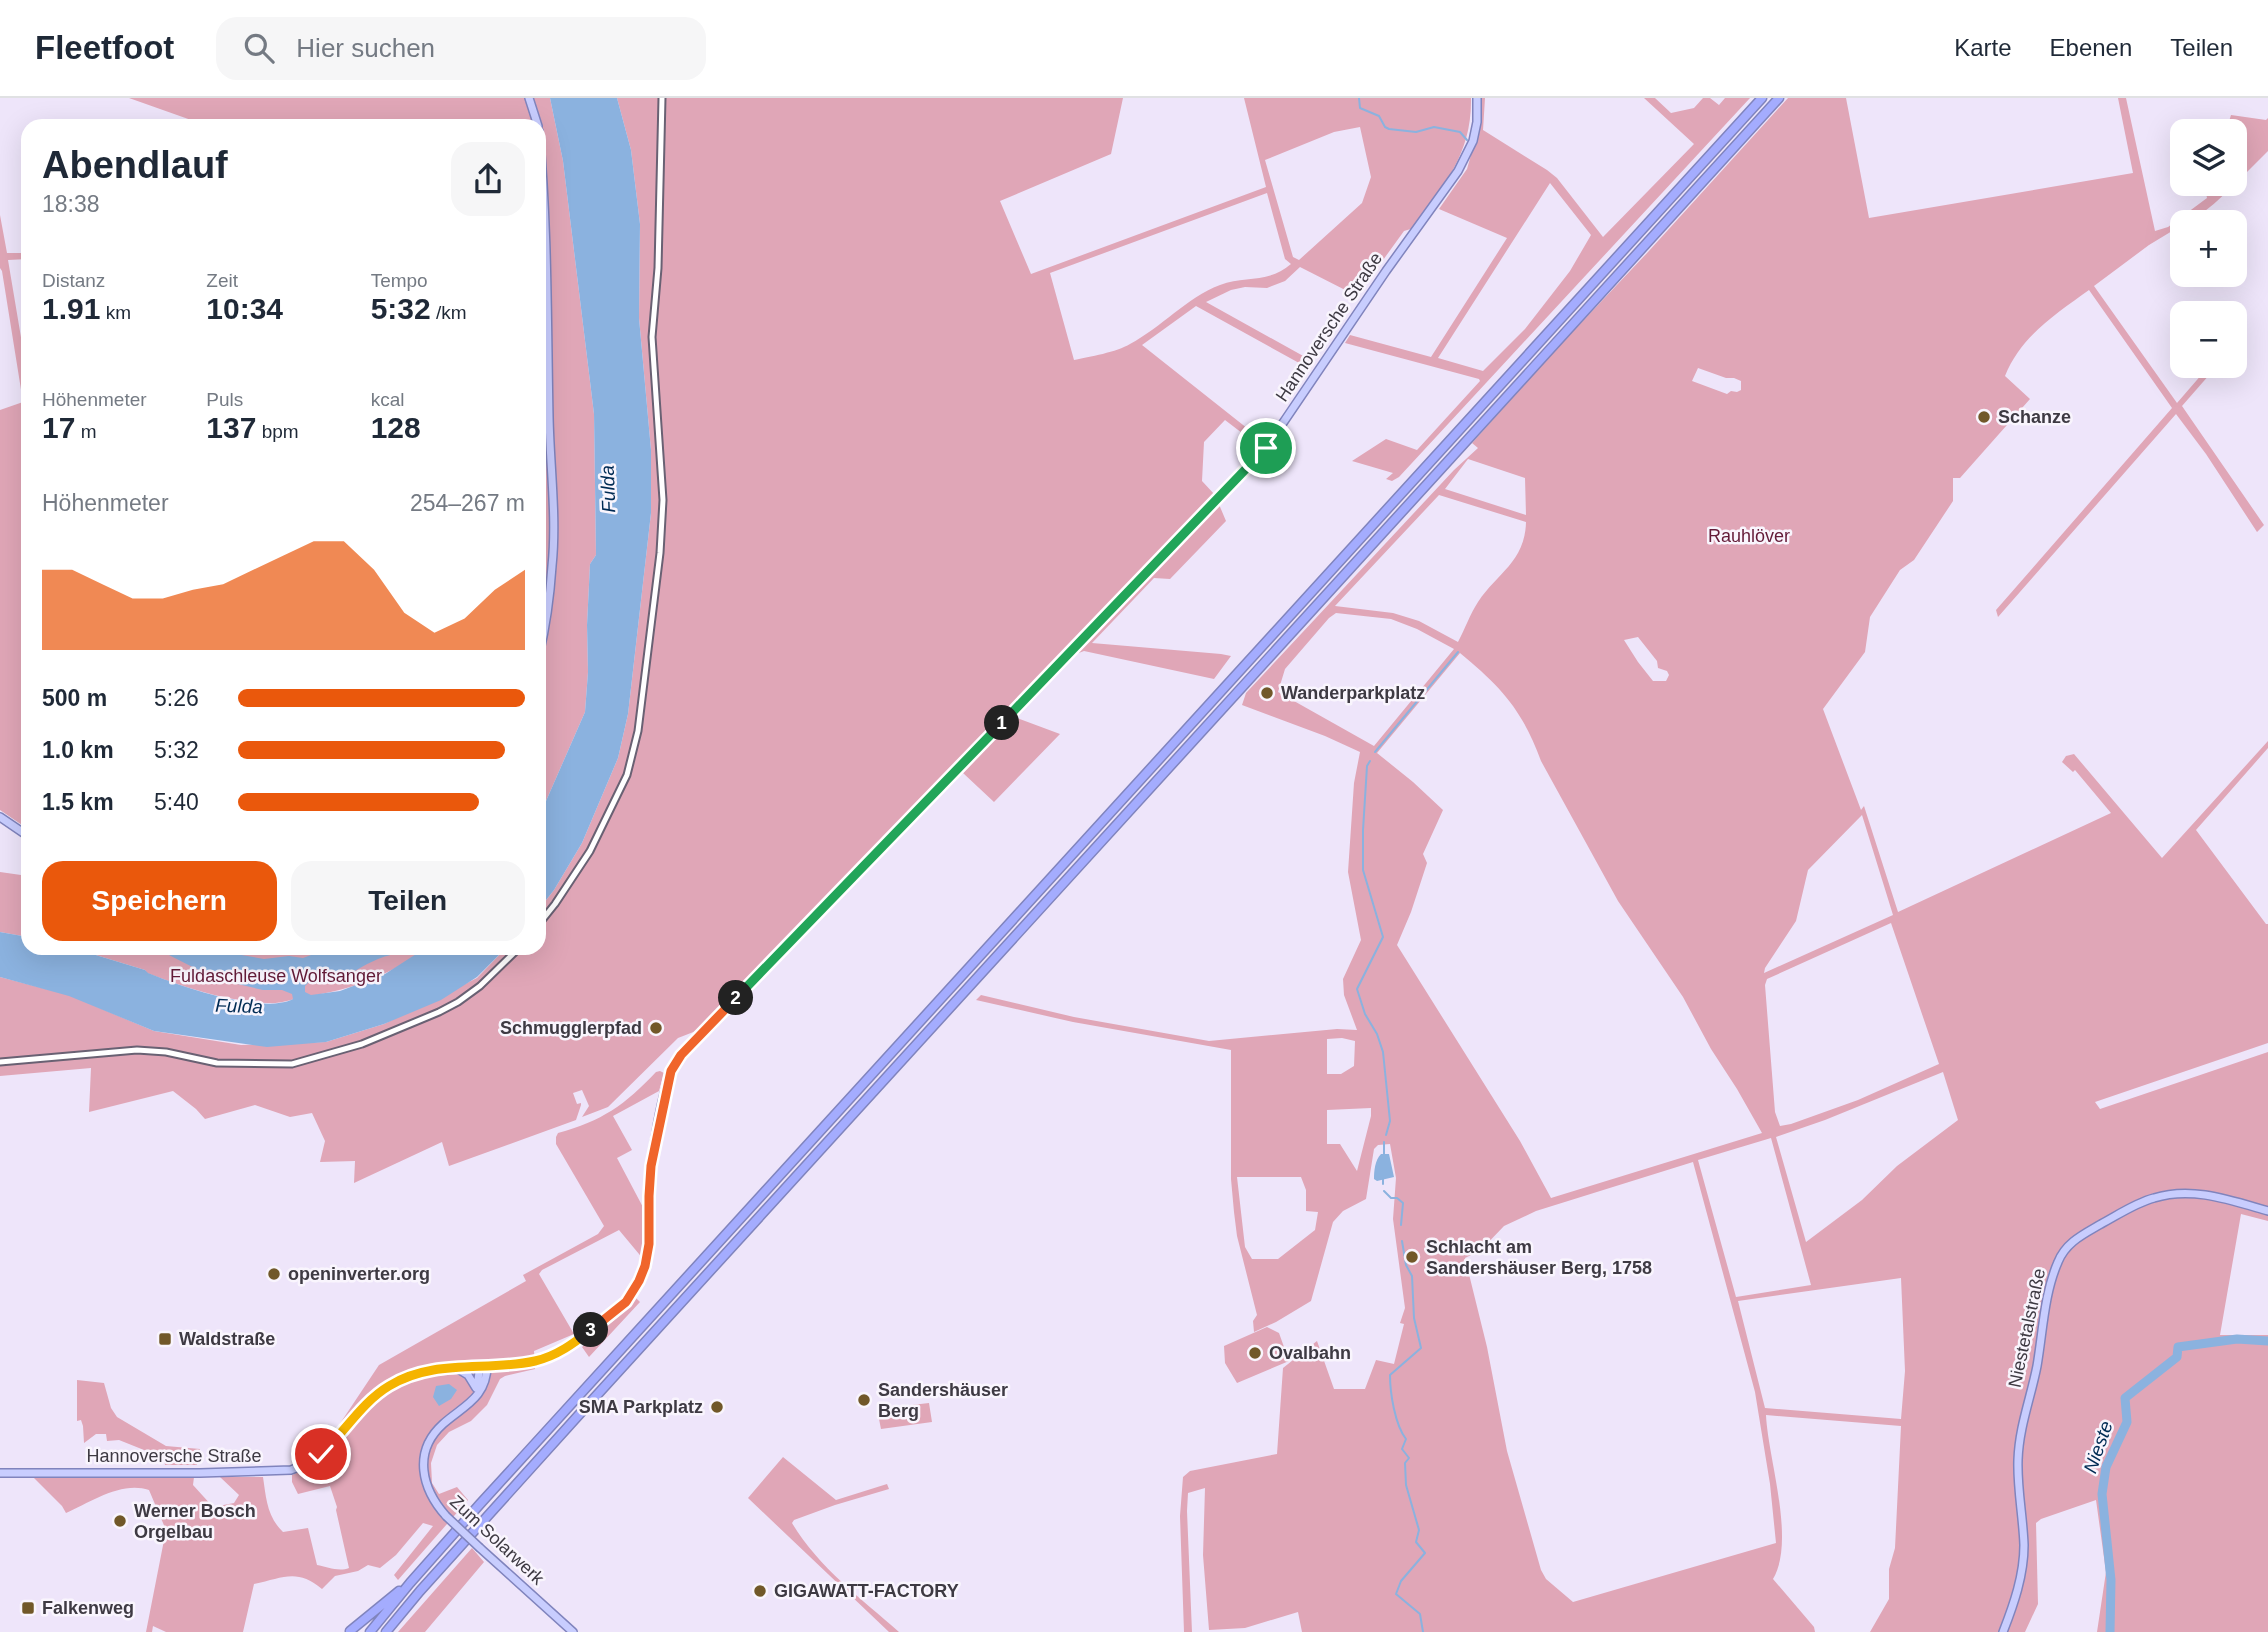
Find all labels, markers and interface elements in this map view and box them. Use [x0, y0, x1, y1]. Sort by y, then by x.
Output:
search box [216, 17, 706, 80]
text: Fleetfoot [35, 29, 174, 66]
icon: search [240, 29, 278, 67]
text: Hier suchen [296, 33, 435, 63]
text: Karte [1954, 34, 2012, 61]
text: Ebenen [2050, 34, 2132, 61]
text: Teilen [2170, 34, 2233, 61]
map controls [2170, 119, 2247, 378]
button: layers [2170, 119, 2247, 196]
button: share [451, 142, 525, 216]
text: Abendlauf [42, 144, 228, 186]
text: 18:38 [42, 191, 100, 217]
button: + [2170, 210, 2247, 287]
street label: Hannoversche Straße [1272, 249, 1386, 405]
text: Distanz [42, 270, 105, 291]
text: Zeit [206, 270, 238, 291]
text: Tempo [371, 270, 428, 291]
text: 1.91 [42, 292, 100, 325]
text: 10:34 [206, 292, 283, 325]
text: 5:32 [371, 292, 431, 325]
button: − [2170, 301, 2247, 378]
text: km [100, 302, 131, 323]
text: /km [431, 302, 467, 323]
text: Höhenmeter [42, 389, 147, 410]
text: Puls [206, 389, 243, 410]
text: kcal [371, 389, 404, 410]
place label: Schanze [1998, 407, 2071, 427]
marker: Schanze [1976, 409, 1992, 425]
text: 17 [42, 411, 75, 444]
text: 137 [206, 411, 256, 444]
text: 128 [371, 411, 421, 444]
pin [1236, 418, 1296, 478]
text: m [75, 421, 96, 442]
text: bpm [256, 421, 299, 442]
icon: arrive [1247, 429, 1285, 467]
water label: Fulda [597, 465, 619, 513]
text: Höhenmeter [42, 490, 169, 516]
text: 254–267 m [410, 490, 525, 516]
park label: Rauhlöver [1708, 526, 1790, 546]
place label: Wanderparkplatz [1281, 683, 1425, 703]
text: 500 m [42, 685, 107, 711]
text: 5:26 [154, 685, 199, 711]
marker: Wanderparkplatz [1259, 685, 1275, 701]
pin: 1 [984, 706, 1020, 740]
text: 1 [996, 712, 1007, 733]
text: 1.0 km [42, 737, 114, 763]
text: 5:32 [154, 737, 199, 763]
text: 1.5 km [42, 789, 114, 815]
text: 5:40 [154, 789, 199, 815]
button: Speichern [42, 861, 277, 941]
button: Teilen [291, 861, 525, 941]
park label: Fuldaschleuse Wolfsanger [170, 966, 382, 986]
pin: 2 [718, 981, 754, 1016]
text: 2 [730, 987, 741, 1008]
water label: Fulda [215, 995, 263, 1017]
place label: Schmugglerpfad [500, 1018, 642, 1038]
marker: Schmugglerpfad [648, 1020, 664, 1036]
place label: Schlacht am Sandershäuser Berg, 1758 [1426, 1237, 1652, 1278]
marker: Schlacht am Sandershäuser Berg, 1758 [1404, 1249, 1420, 1265]
place label: openinverter.org [288, 1264, 430, 1284]
marker: openinverter.org [266, 1266, 282, 1282]
street label: Niestetalstraße [2005, 1267, 2049, 1389]
pin: 3 [574, 1312, 608, 1348]
text: 3 [585, 1319, 596, 1340]
place label: Waldstraße [179, 1329, 275, 1349]
marker: Waldstraße [157, 1331, 173, 1347]
place label: Ovalbahn [1269, 1343, 1351, 1363]
marker: Ovalbahn [1247, 1345, 1263, 1361]
place label: Sandershäuser Berg [878, 1380, 1008, 1421]
marker: Sandershäuser Berg [856, 1392, 872, 1408]
place label: SMA Parkplatz [579, 1397, 703, 1417]
marker: SMA Parkplatz [709, 1399, 725, 1415]
water label: Nieste [2079, 1418, 2117, 1476]
pin [291, 1424, 351, 1484]
icon: check [302, 1435, 340, 1473]
street label: Hannoversche Straße [86, 1446, 262, 1466]
street label: Zum Solarwerk [446, 1491, 549, 1589]
place label: Werner Bosch Orgelbau [134, 1501, 256, 1542]
marker: Werner Bosch Orgelbau [112, 1513, 128, 1529]
place label: GIGAWATT-FACTORY [774, 1581, 959, 1601]
marker: GIGAWATT-FACTORY [752, 1583, 768, 1599]
place label: Falkenweg [42, 1598, 134, 1618]
marker: Falkenweg [20, 1600, 36, 1616]

